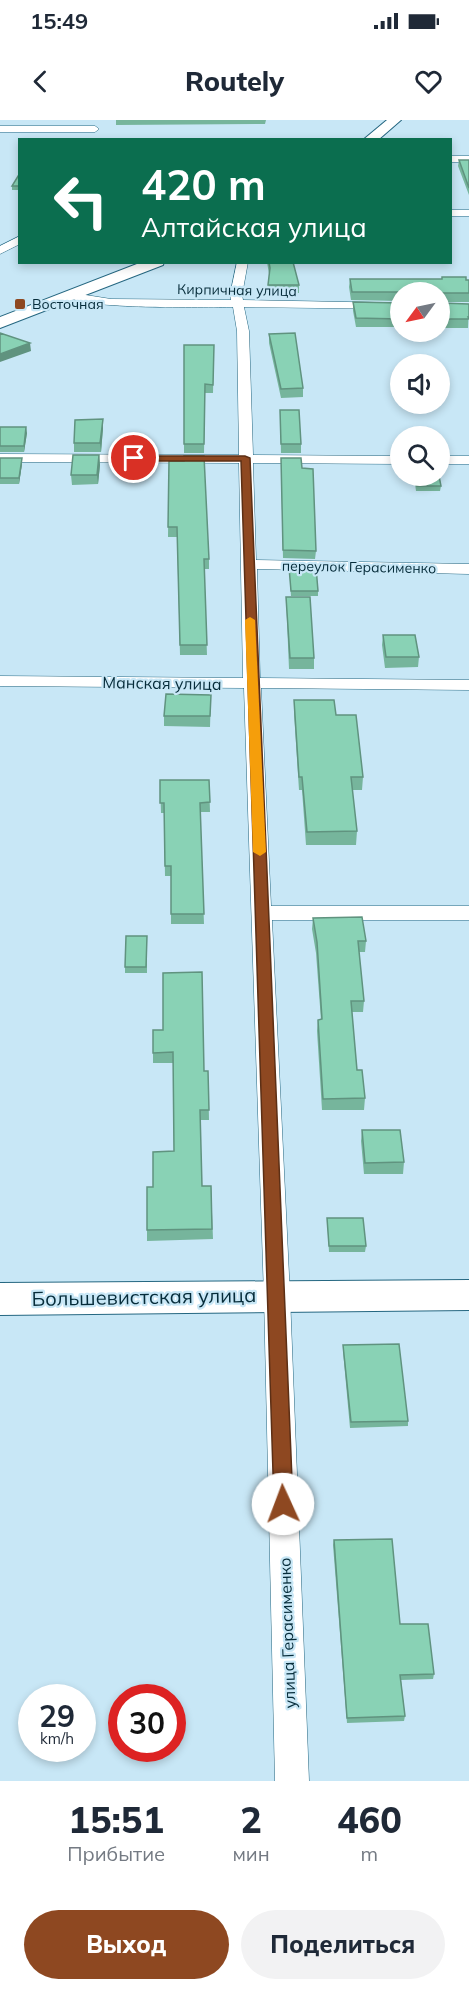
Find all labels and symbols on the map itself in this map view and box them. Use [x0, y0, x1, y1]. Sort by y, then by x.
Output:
street label: Кирпичная улица [177, 280, 297, 300]
north arrow [390, 282, 450, 342]
place label: Восточная [32, 295, 104, 313]
marker: Восточная [13, 297, 27, 311]
pin [108, 432, 159, 483]
street label: переулок Герасименко [282, 557, 436, 577]
street label: Манская улица [102, 672, 222, 694]
street label: Большевистская улица [31, 1282, 257, 1311]
position arrow [251, 1472, 315, 1536]
street label: улица Герасименко [274, 1557, 300, 1709]
speed limit sign: 30 [108, 1684, 186, 1762]

